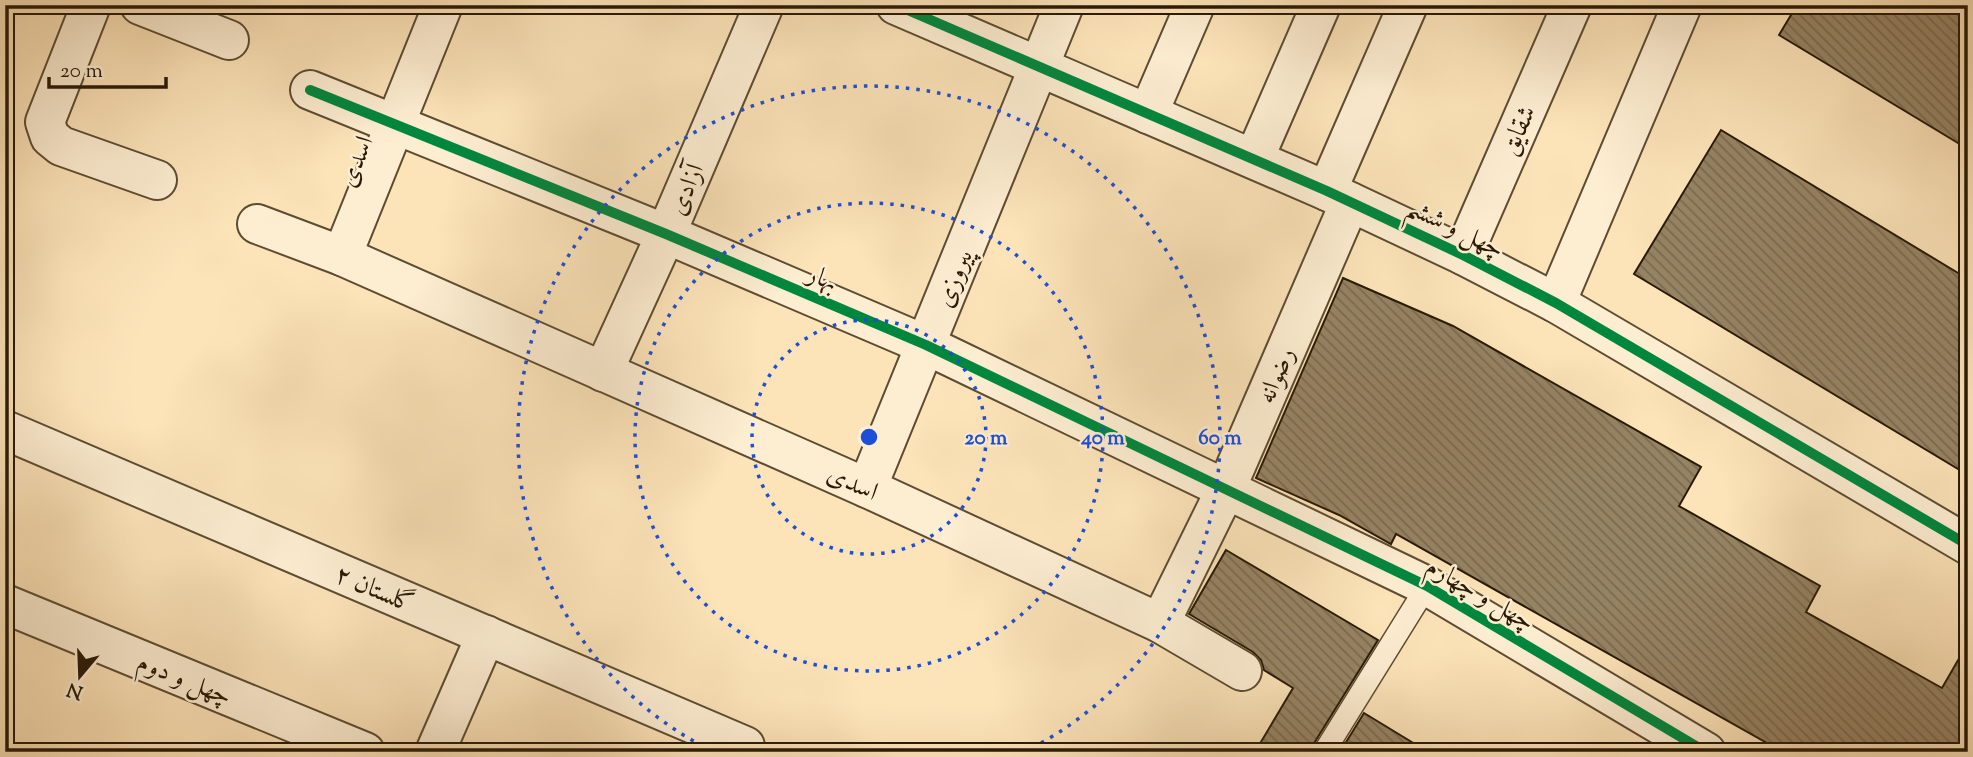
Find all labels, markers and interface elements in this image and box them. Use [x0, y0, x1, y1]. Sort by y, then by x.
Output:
scale bar [49, 46, 166, 90]
text: 20 m [60, 57, 103, 87]
street label: شقایق [1492, 100, 1547, 162]
street label: اسدی [330, 131, 384, 193]
street label: آزادی [660, 156, 716, 222]
street label: چهل و ششم [1398, 190, 1510, 273]
street label: پیروزی [927, 243, 984, 314]
street label: بهار [798, 255, 843, 302]
street label: رضوانه [1249, 342, 1306, 410]
text: 20 m [965, 424, 1008, 454]
text: 40 m [1080, 424, 1125, 454]
text: 60 m [1198, 424, 1242, 454]
centre of rings [857, 425, 881, 449]
street label: اسدی [820, 457, 884, 512]
street label: چهل و چهارم [1417, 549, 1541, 643]
street label: گلستان ۲ [329, 557, 419, 624]
north arrow [46, 642, 116, 712]
street label: چهل و دوم [130, 645, 237, 718]
text: N [64, 674, 87, 705]

